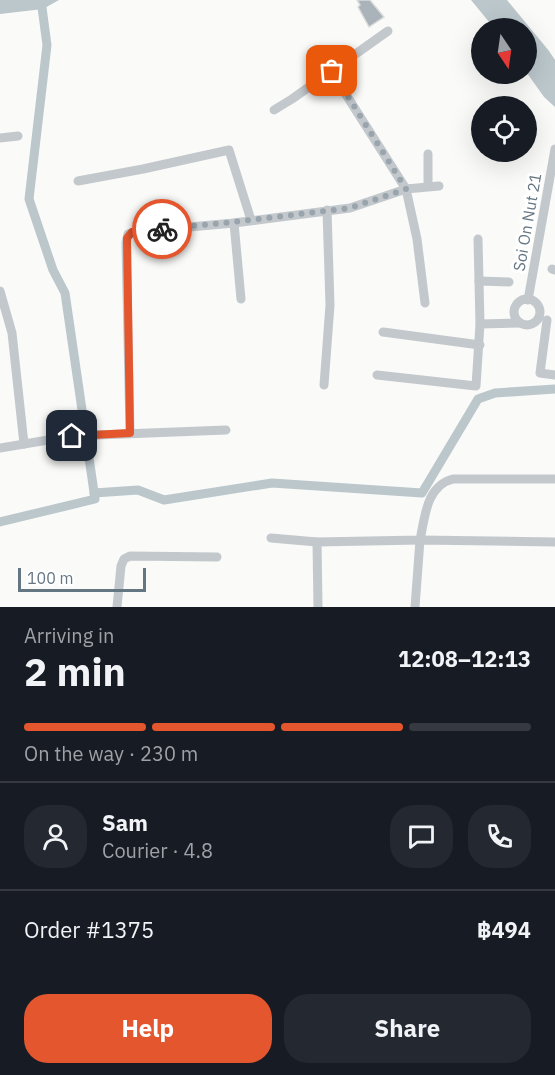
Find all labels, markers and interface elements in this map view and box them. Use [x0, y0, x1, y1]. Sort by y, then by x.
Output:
north arrow [471, 18, 537, 84]
map controls [471, 18, 537, 162]
pin [306, 45, 357, 96]
icon: bag [315, 54, 348, 87]
button: locate [471, 96, 537, 162]
street label: Soi On Nut 21 [509, 171, 545, 273]
courier [132, 199, 192, 259]
icon: bike [146, 213, 179, 246]
pin [46, 410, 97, 461]
icon: home [55, 419, 88, 452]
scale bar [18, 565, 146, 592]
text: 100 m [27, 568, 74, 588]
text: Arriving in [24, 622, 114, 649]
text: 12:08–12:13 [398, 644, 531, 673]
text: 2 min [24, 646, 126, 697]
text: On the way · 230 m [24, 740, 198, 767]
button: person [24, 805, 87, 868]
button: chat [390, 805, 453, 868]
button: phone [468, 805, 531, 868]
text: Sam [102, 808, 148, 837]
text: Courier · 4.8 [102, 837, 213, 864]
text: Order #1375 [24, 915, 154, 944]
text: ฿494 [477, 915, 531, 944]
button: Help [24, 994, 272, 1063]
button: Share [284, 994, 531, 1063]

